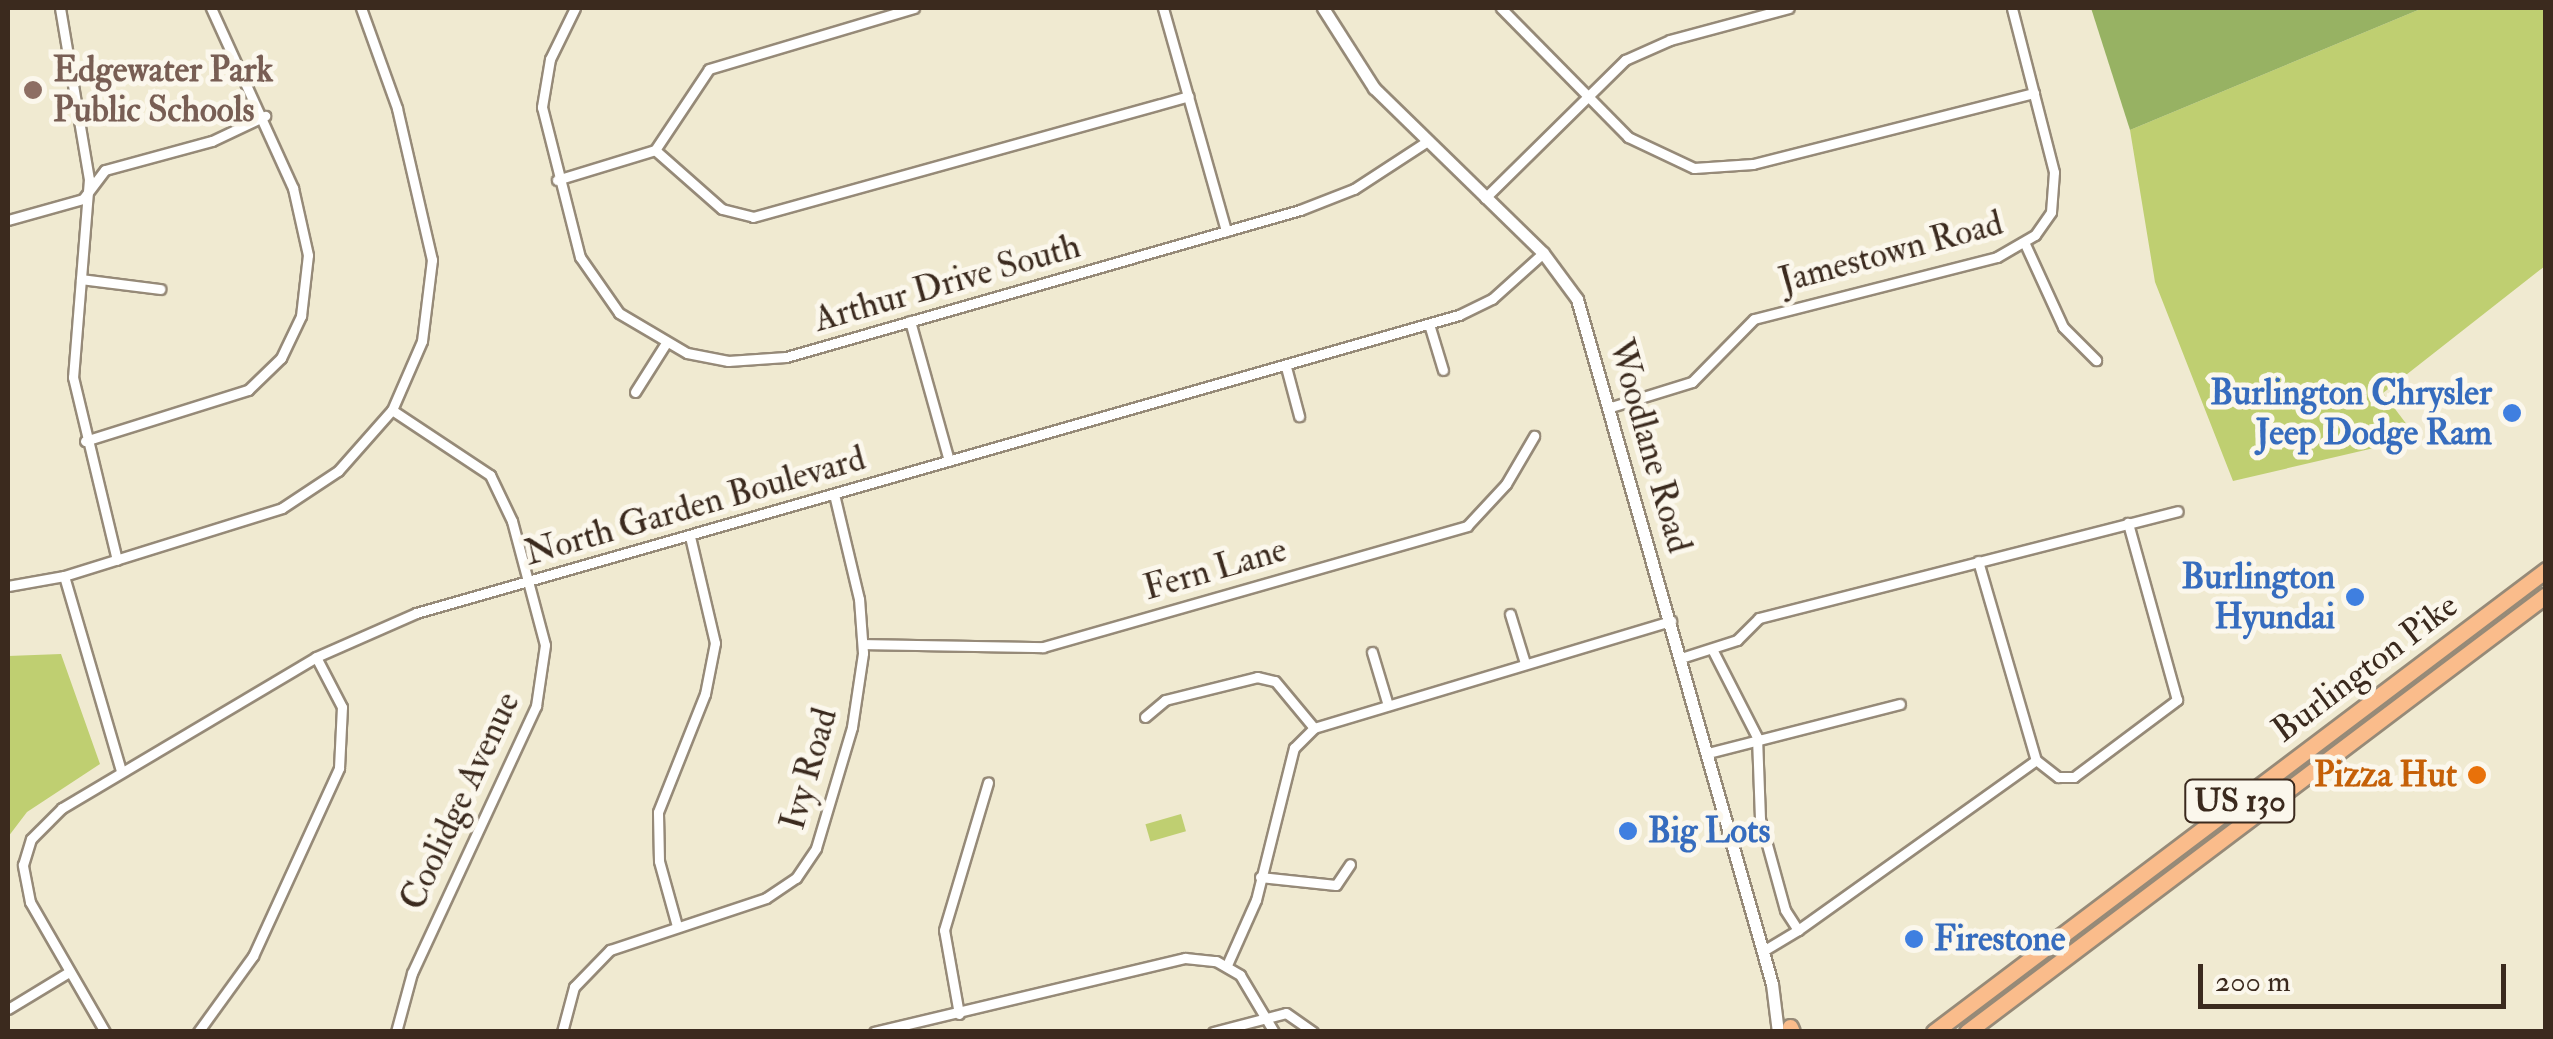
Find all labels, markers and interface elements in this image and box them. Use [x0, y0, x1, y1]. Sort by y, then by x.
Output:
place label: Edgewater Park Public Schools [53, 49, 273, 131]
marker: Edgewater Park Public Schools [22, 79, 44, 101]
street label: Jamestown Road [1775, 202, 2007, 302]
street label: Arthur Drive South [809, 225, 1085, 341]
street label: Woodlane Road [1599, 334, 1701, 558]
place label: Burlington Chrysler Jeep Dodge Ram [2210, 372, 2492, 454]
marker: Burlington Chrysler Jeep Dodge Ram [2501, 402, 2523, 424]
street label: North Garden Boulevard [520, 437, 870, 575]
street label: Fern Lane [1139, 529, 1291, 609]
place label: Burlington Hyundai [2181, 556, 2335, 638]
street label: Burlington Pike [2264, 585, 2466, 751]
marker: Burlington Hyundai [2344, 586, 2366, 608]
street label: Coolidge Avenue [391, 686, 529, 916]
street label: Ivy Road [772, 703, 846, 835]
place label: Pizza Hut [2314, 754, 2457, 796]
marker: Pizza Hut [2466, 764, 2488, 786]
road number: US 130 [2182, 774, 2298, 828]
place label: Big Lots [1648, 810, 1770, 852]
marker: Big Lots [1617, 820, 1639, 842]
place label: Firestone [1934, 918, 2065, 960]
marker: Firestone [1903, 928, 1925, 950]
scale bar [2203, 944, 2510, 1006]
text: 200 m [2215, 963, 2291, 1000]

